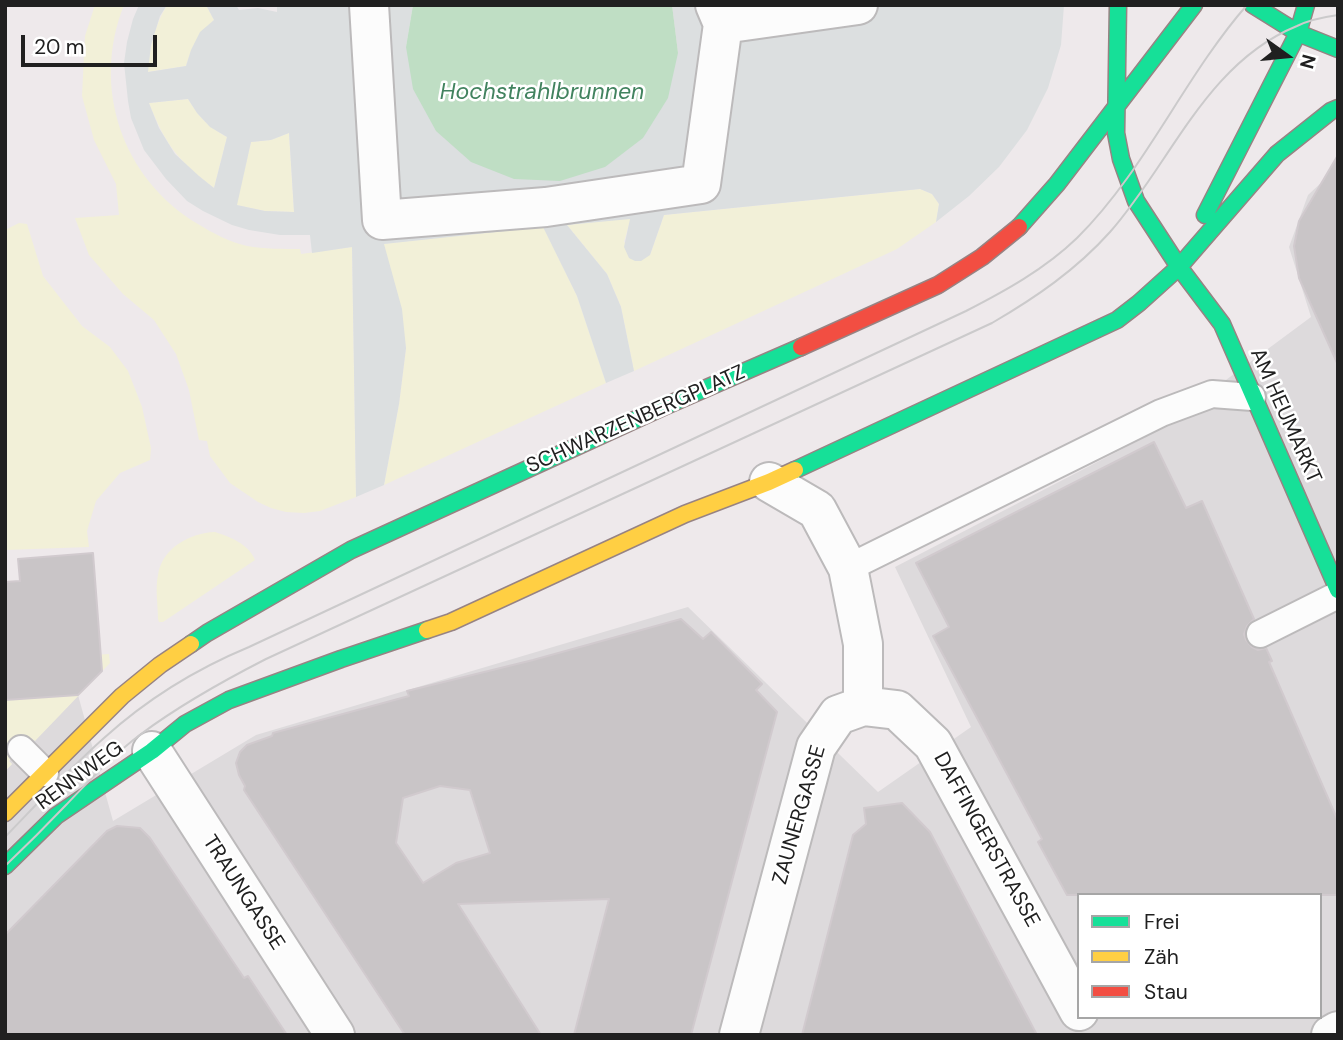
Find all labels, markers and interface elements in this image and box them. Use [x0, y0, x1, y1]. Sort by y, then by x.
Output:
scale bar [24, 21, 161, 65]
north arrow [1252, 21, 1322, 91]
text: 20 m [34, 33, 85, 61]
text: N [1294, 52, 1322, 71]
water label: Hochstrahlbrunnen [440, 79, 644, 107]
street label: AM HEUMARKT [1244, 345, 1326, 487]
street label: SCHWARZENBERGPLATZ [523, 360, 749, 480]
street label: RENNWEG [32, 736, 128, 816]
street label: ZAUNERGASSE [768, 743, 832, 887]
street label: DAFFINGERSTRASSE [928, 748, 1044, 932]
street label: TRAUNGASSE [197, 831, 289, 955]
legend [1077, 893, 1322, 1019]
text: Frei [1144, 908, 1180, 936]
text: Zäh [1144, 943, 1179, 971]
text: Stau [1144, 978, 1188, 1006]

